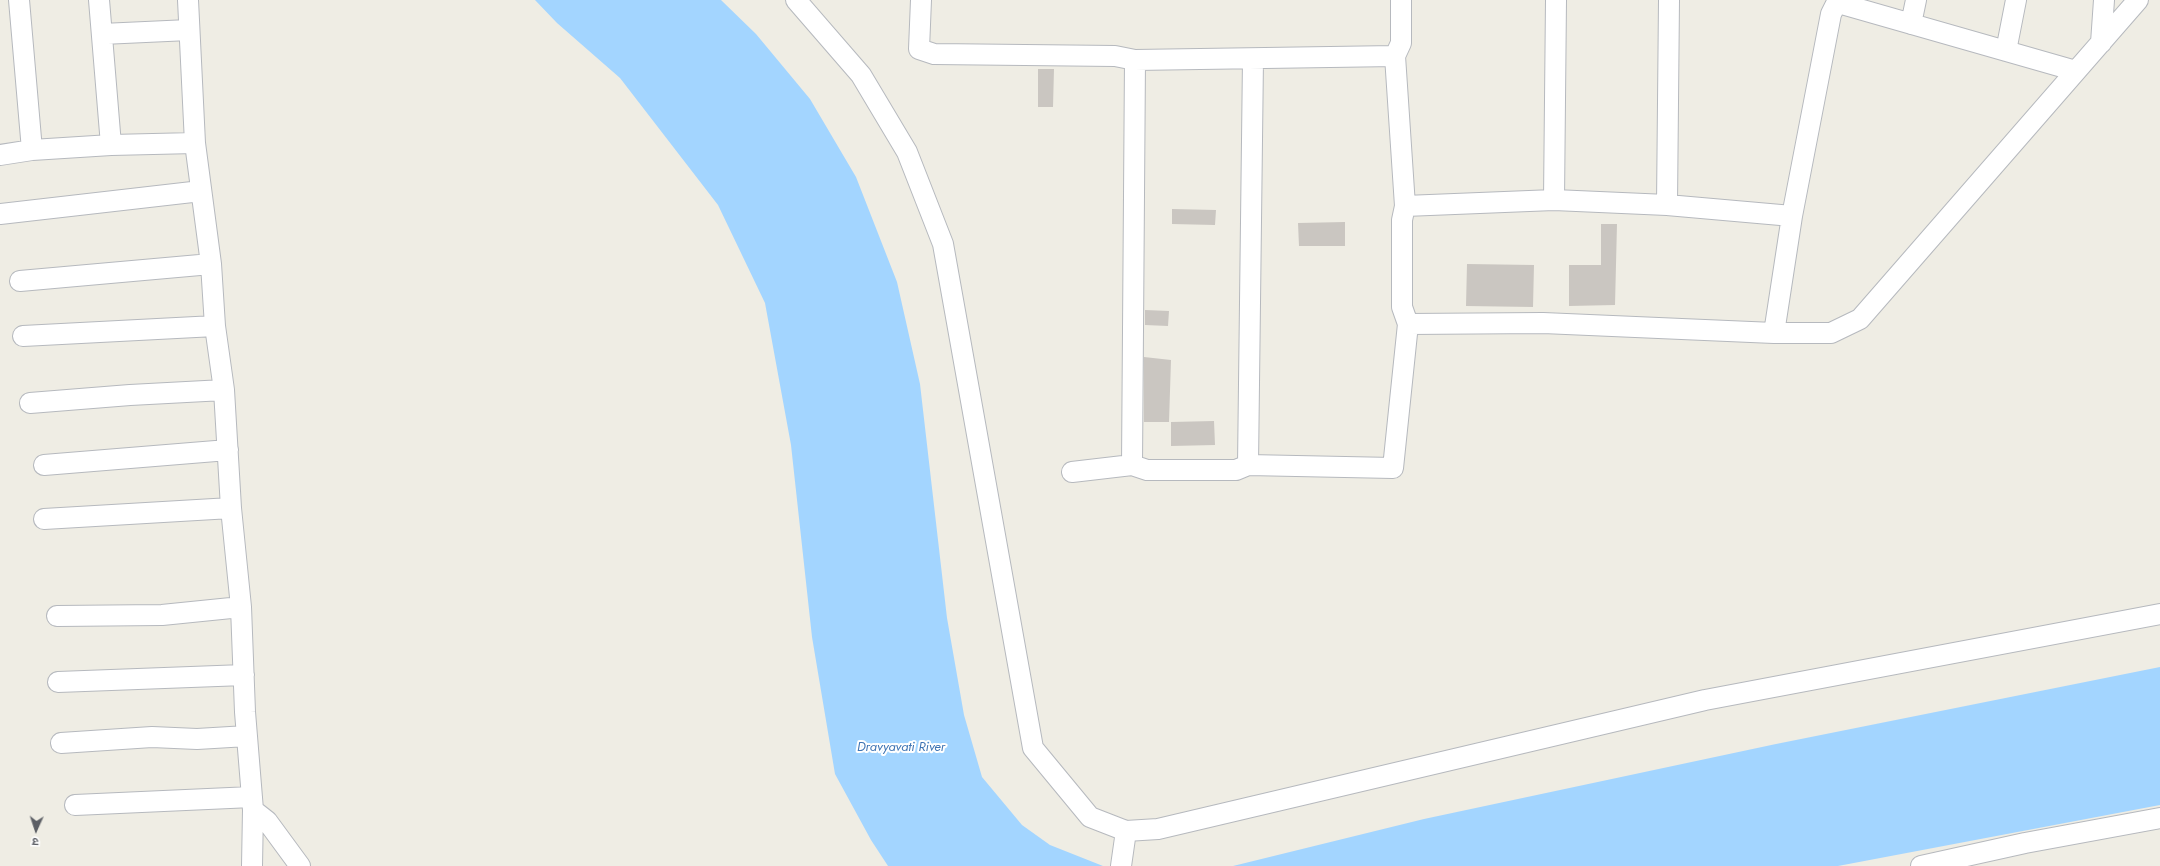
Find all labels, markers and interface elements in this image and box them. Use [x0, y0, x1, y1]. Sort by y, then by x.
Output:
water label: Dravyavati River [857, 740, 945, 756]
north arrow [16, 810, 56, 850]
text: उ [32, 834, 39, 850]

